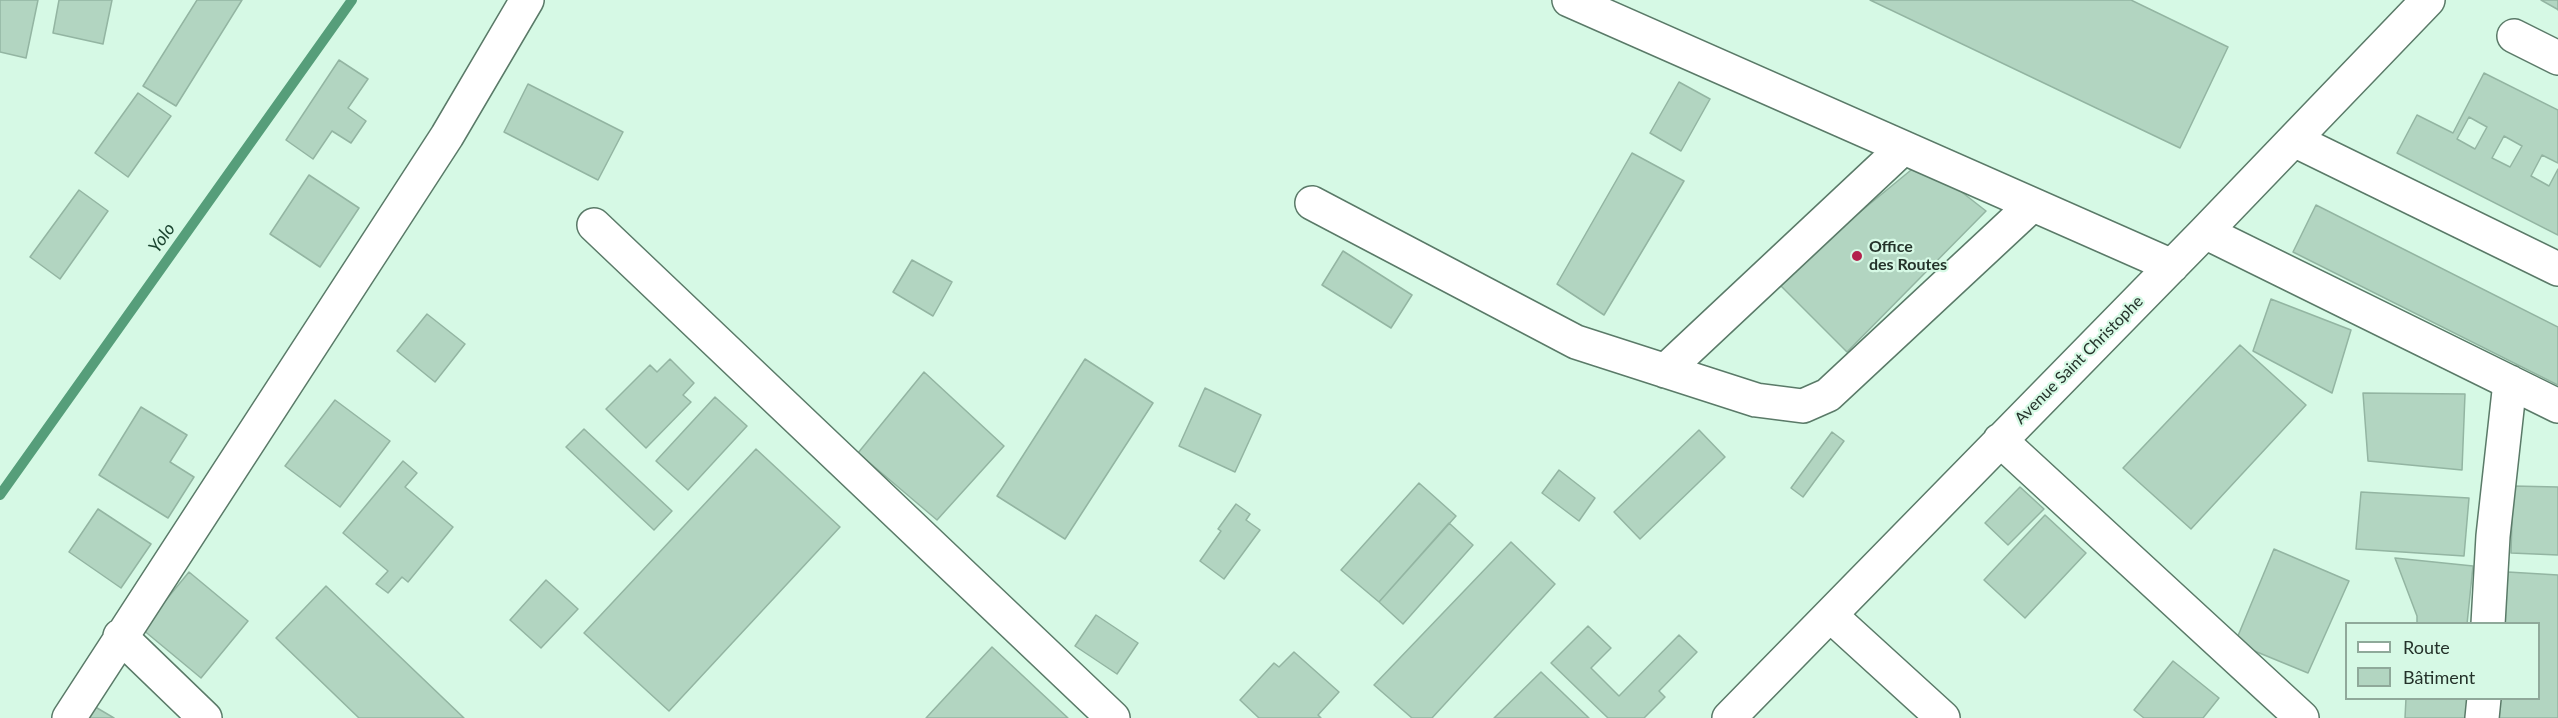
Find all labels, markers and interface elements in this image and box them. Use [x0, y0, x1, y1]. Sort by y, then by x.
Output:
water label: Yolo [144, 219, 180, 257]
place label: Office des Routes [1869, 237, 1947, 275]
marker: Office des Routes [1850, 249, 1864, 263]
street label: Avenue Saint Christophe [2011, 292, 2147, 428]
legend [2345, 622, 2540, 700]
text: Route [2403, 636, 2450, 658]
text: Bâtiment [2403, 666, 2475, 688]

